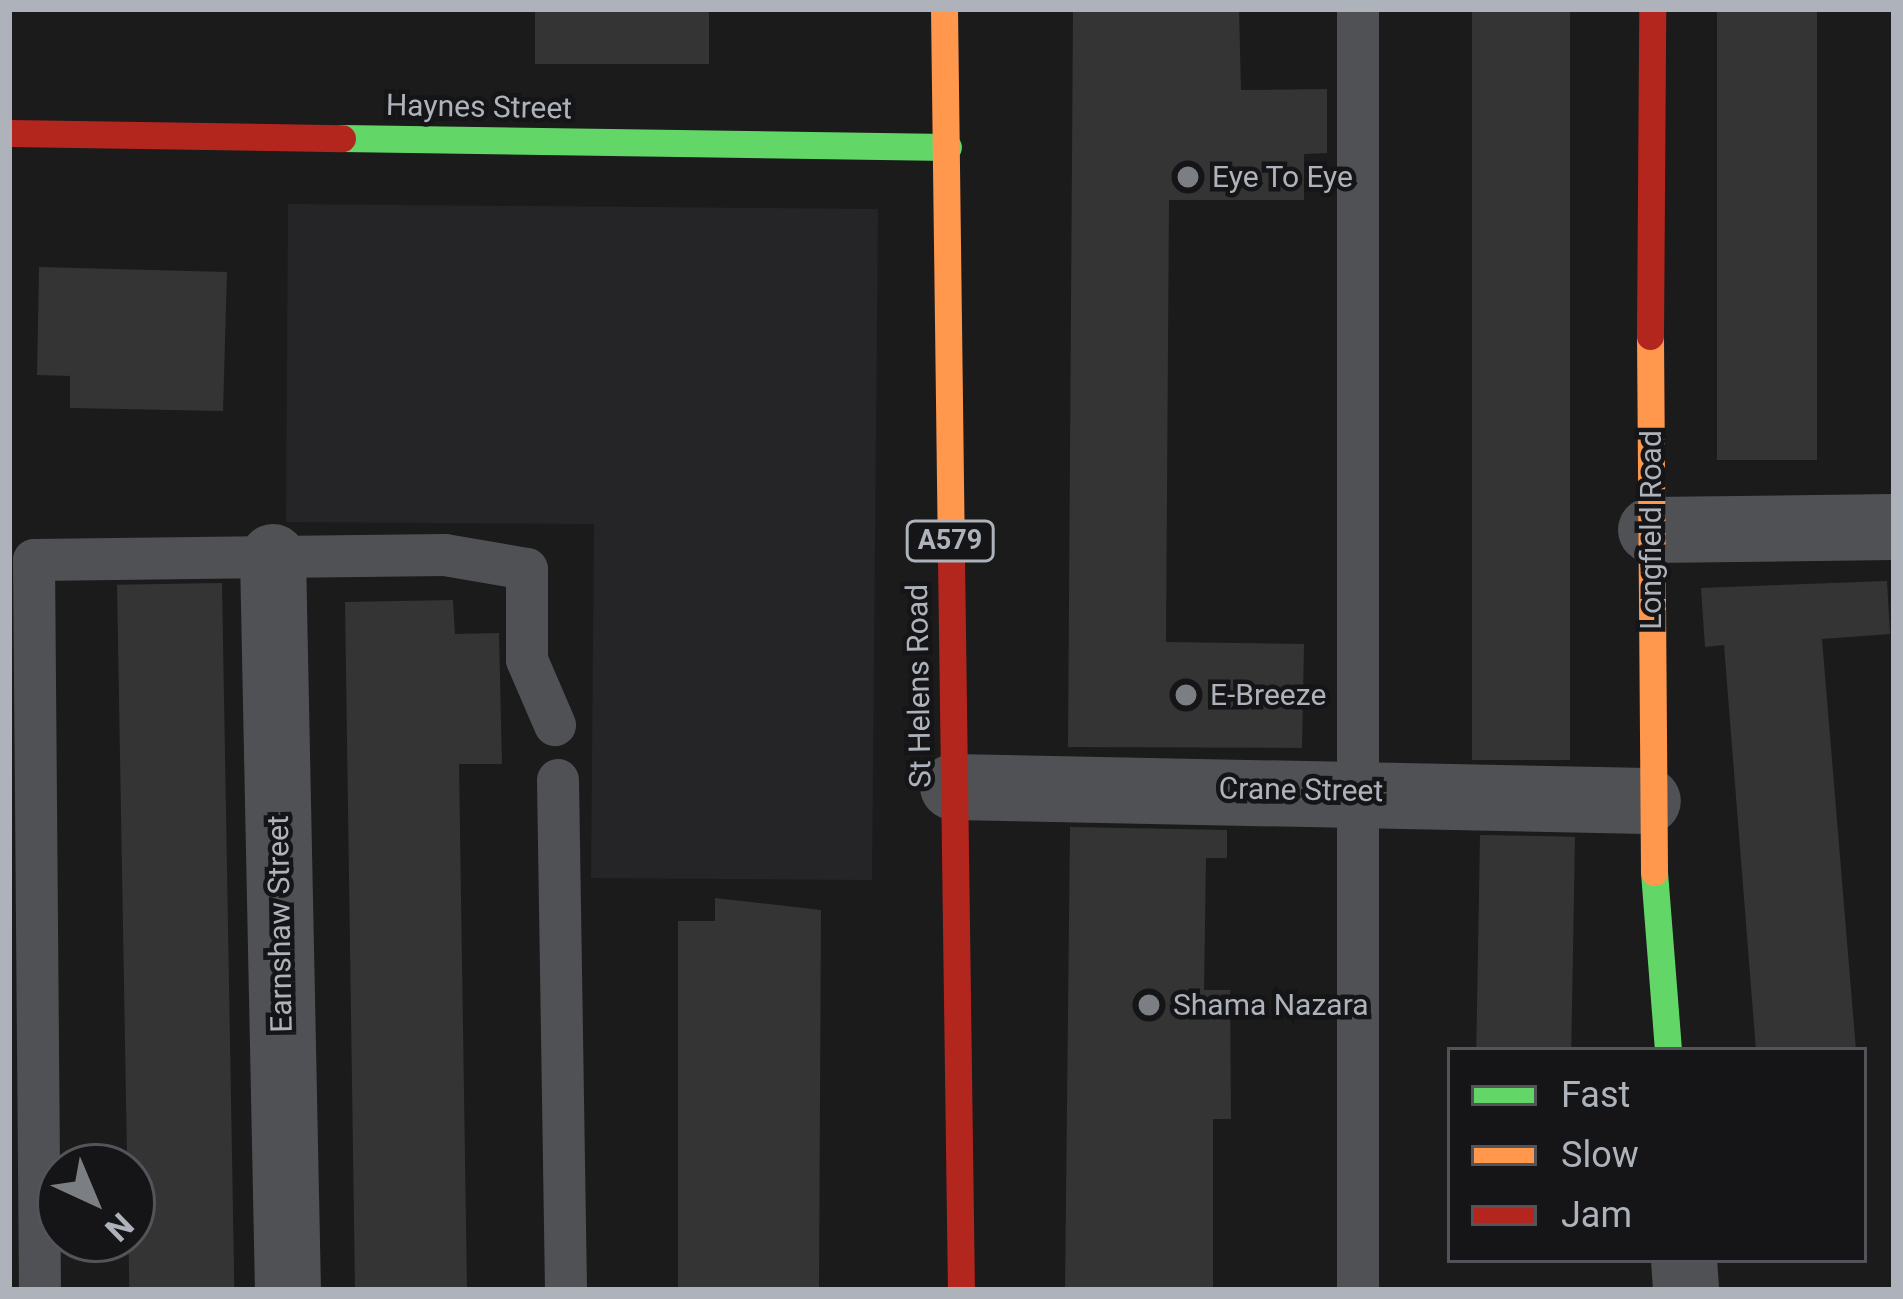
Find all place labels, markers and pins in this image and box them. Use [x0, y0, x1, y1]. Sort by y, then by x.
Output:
place label: Eye To Eye [1212, 159, 1354, 195]
marker: Eye To Eye [1175, 164, 1201, 190]
place label: E-Breeze [1210, 677, 1326, 713]
marker: E-Breeze [1173, 682, 1199, 708]
place label: Shama Nazara [1173, 987, 1369, 1023]
marker: Shama Nazara [1136, 992, 1162, 1018]

